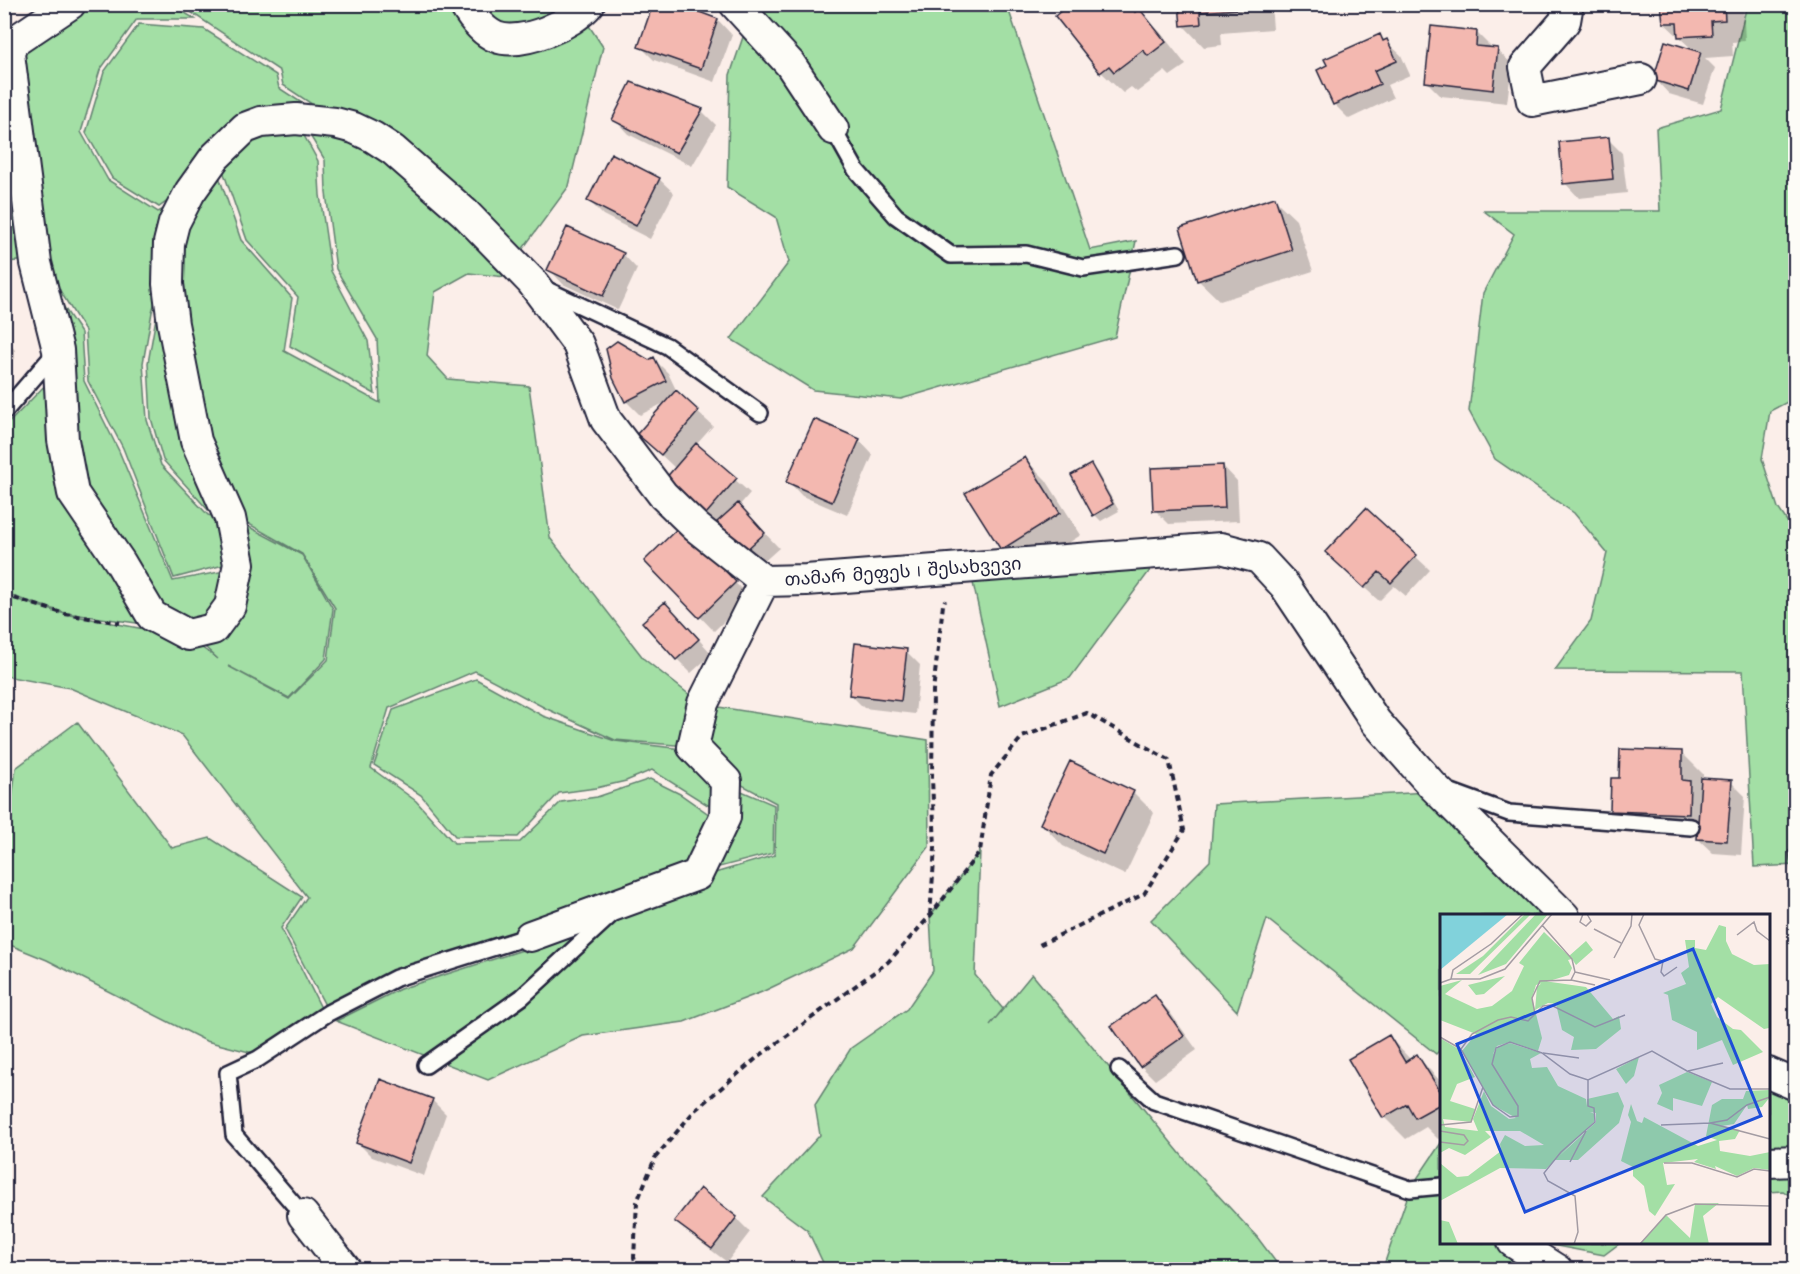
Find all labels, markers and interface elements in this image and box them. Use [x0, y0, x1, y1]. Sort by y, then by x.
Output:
street label: თამარ მეფეს I შესახვევი [784, 551, 1022, 593]
inset map [1440, 914, 1770, 1244]

